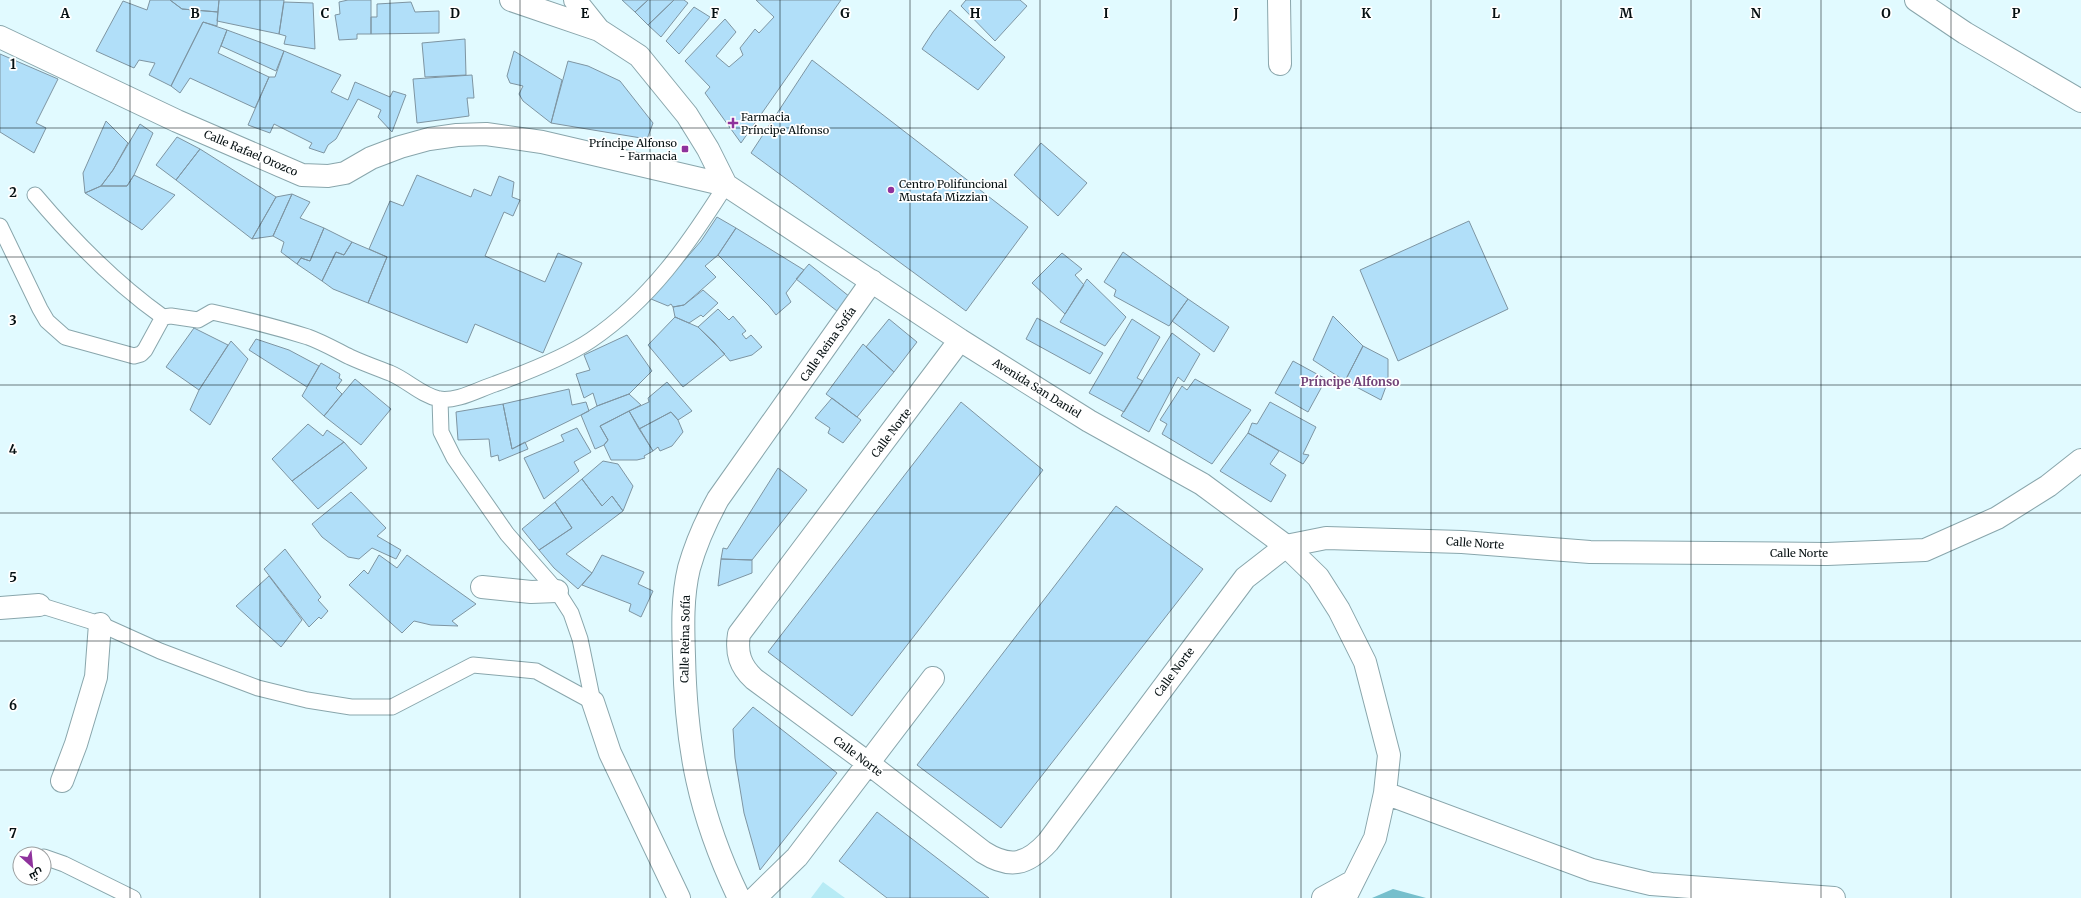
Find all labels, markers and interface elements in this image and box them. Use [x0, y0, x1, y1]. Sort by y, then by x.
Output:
text: A [59, 5, 70, 22]
text: B [190, 5, 200, 22]
text: C [321, 5, 330, 22]
text: D [450, 5, 460, 22]
text: E [581, 5, 590, 22]
text: F [711, 5, 719, 22]
text: G [840, 5, 850, 22]
text: H [970, 5, 981, 22]
text: I [1103, 5, 1109, 22]
text: J [1232, 5, 1239, 22]
text: K [1361, 5, 1371, 22]
text: L [1492, 5, 1501, 22]
text: M [1619, 5, 1633, 22]
text: N [1751, 5, 1762, 22]
text: O [1881, 5, 1891, 22]
text: P [2012, 5, 2021, 22]
text: 1 [10, 56, 16, 73]
place label: Farmacia Príncipe Alfonso [741, 110, 830, 137]
marker: Farmacia Príncipe Alfonso [728, 118, 738, 128]
street label: Calle Rafael Orozco [202, 127, 301, 179]
place label: Príncipe Alfonso - Farmacia [589, 136, 678, 163]
marker: Príncipe Alfonso - Farmacia [680, 144, 690, 154]
place label: Centro Polifuncional Mustafa Mizzian [899, 177, 1008, 204]
text: 2 [9, 184, 17, 201]
marker: Centro Polifuncional Mustafa Mizzian [886, 185, 896, 195]
street label: Calle Reina Sofía [797, 304, 859, 384]
text: 3 [9, 312, 17, 329]
street label: Avenida San Daniel [989, 355, 1084, 421]
district label: Príncipe Alfonso [1301, 374, 1399, 389]
street label: Calle Norte [868, 405, 914, 460]
text: 4 [9, 441, 18, 458]
street label: Calle Norte [1446, 534, 1505, 552]
street label: Calle Norte [1770, 546, 1828, 560]
text: 5 [9, 569, 17, 586]
street label: Calle Reina Sofía [677, 595, 693, 683]
street label: Calle Norte [1151, 644, 1197, 699]
text: 6 [9, 697, 17, 714]
street label: Calle Norte [831, 733, 886, 779]
text: 7 [9, 825, 17, 842]
north arrow [12, 846, 52, 886]
text: ش [27, 865, 46, 884]

